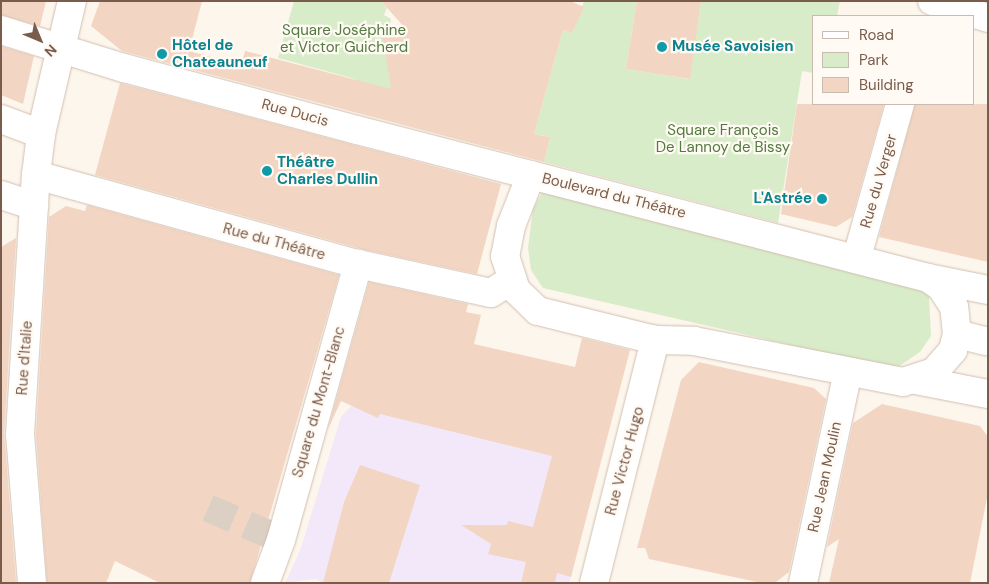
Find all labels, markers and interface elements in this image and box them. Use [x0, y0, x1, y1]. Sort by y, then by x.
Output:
north arrow [15, 15, 65, 65]
legend [812, 15, 974, 105]
park label: Square Joséphine et Victor Guicherd [280, 21, 408, 56]
text: Road [859, 25, 894, 45]
place label: Hôtel de Chateauneuf [172, 36, 267, 71]
place label: Musée Savoisien [672, 38, 793, 56]
text: N [41, 41, 61, 61]
marker: Musée Savoisien [656, 41, 668, 53]
marker: Hôtel de Chateauneuf [156, 48, 168, 60]
text: Park [859, 50, 889, 70]
text: Building [859, 75, 914, 95]
street label: Rue Ducis [260, 95, 330, 131]
park label: Square François De Lannoy de Bissy [656, 121, 790, 156]
street label: Rue du Verger [857, 132, 901, 230]
place label: Théâtre Charles Dullin [277, 153, 378, 188]
marker: Théâtre Charles Dullin [261, 165, 273, 177]
street label: Boulevard du Théâtre [540, 169, 688, 223]
place label: L'Astrée [754, 190, 812, 208]
marker: L'Astrée [816, 193, 828, 205]
street label: Rue du Théâtre [221, 220, 327, 264]
street label: Rue d'Italie [13, 320, 37, 396]
street label: Square du Mont-Blanc [289, 324, 349, 480]
street label: Rue Victor Hugo [602, 405, 648, 517]
street label: Rue Jean Moulin [805, 420, 845, 534]

